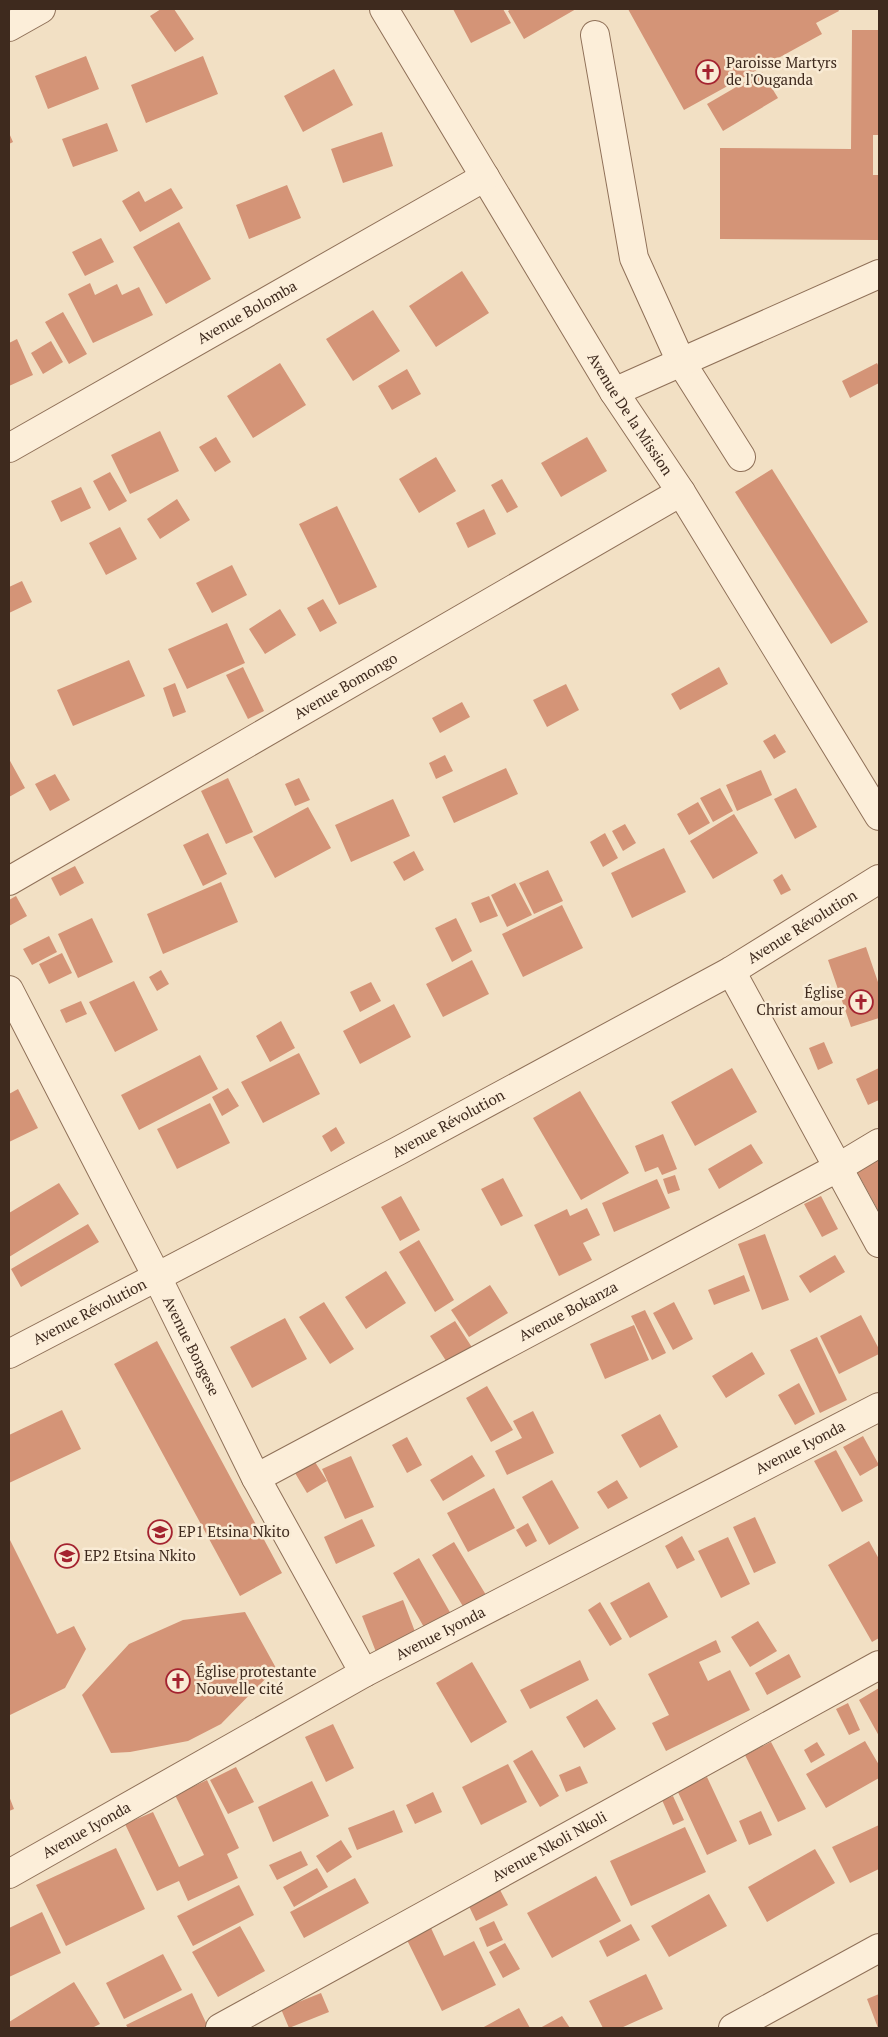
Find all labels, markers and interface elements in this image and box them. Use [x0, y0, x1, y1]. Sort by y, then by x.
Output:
place label: Paroisse Martyrs de l'Ouganda [726, 52, 837, 89]
church icon: Paroisse Martyrs de l'Ouganda [695, 59, 721, 85]
street label: Avenue Bolomba [193, 275, 301, 348]
street label: Avenue De la Mission [584, 349, 678, 479]
street label: Avenue Bomongo [290, 647, 401, 723]
street label: Avenue Révolution [743, 884, 860, 968]
place label: Église Christ amour [756, 982, 844, 1019]
church icon: Église Christ amour [848, 989, 874, 1015]
street label: Avenue Révolution [388, 1084, 508, 1162]
street label: Avenue Révolution [29, 1273, 150, 1349]
street label: Avenue Bokanza [515, 1276, 621, 1345]
street label: Avenue Bongese [159, 1293, 225, 1399]
street label: Avenue Iyonda [751, 1415, 849, 1478]
school or university icon: EP1 Etsina Nkito [147, 1519, 173, 1545]
place label: EP1 Etsina Nkito [178, 1521, 290, 1541]
school or university icon: EP2 Etsina Nkito [54, 1543, 80, 1569]
place label: EP2 Etsina Nkito [84, 1545, 196, 1565]
street label: Avenue Iyonda [392, 1601, 489, 1664]
place label: Église protestante Nouvelle cité [196, 1661, 316, 1698]
church icon: Église protestante Nouvelle cité [165, 1668, 191, 1694]
street label: Avenue Iyonda [38, 1796, 134, 1862]
street label: Avenue Nkoli Nkoli [488, 1806, 610, 1885]

